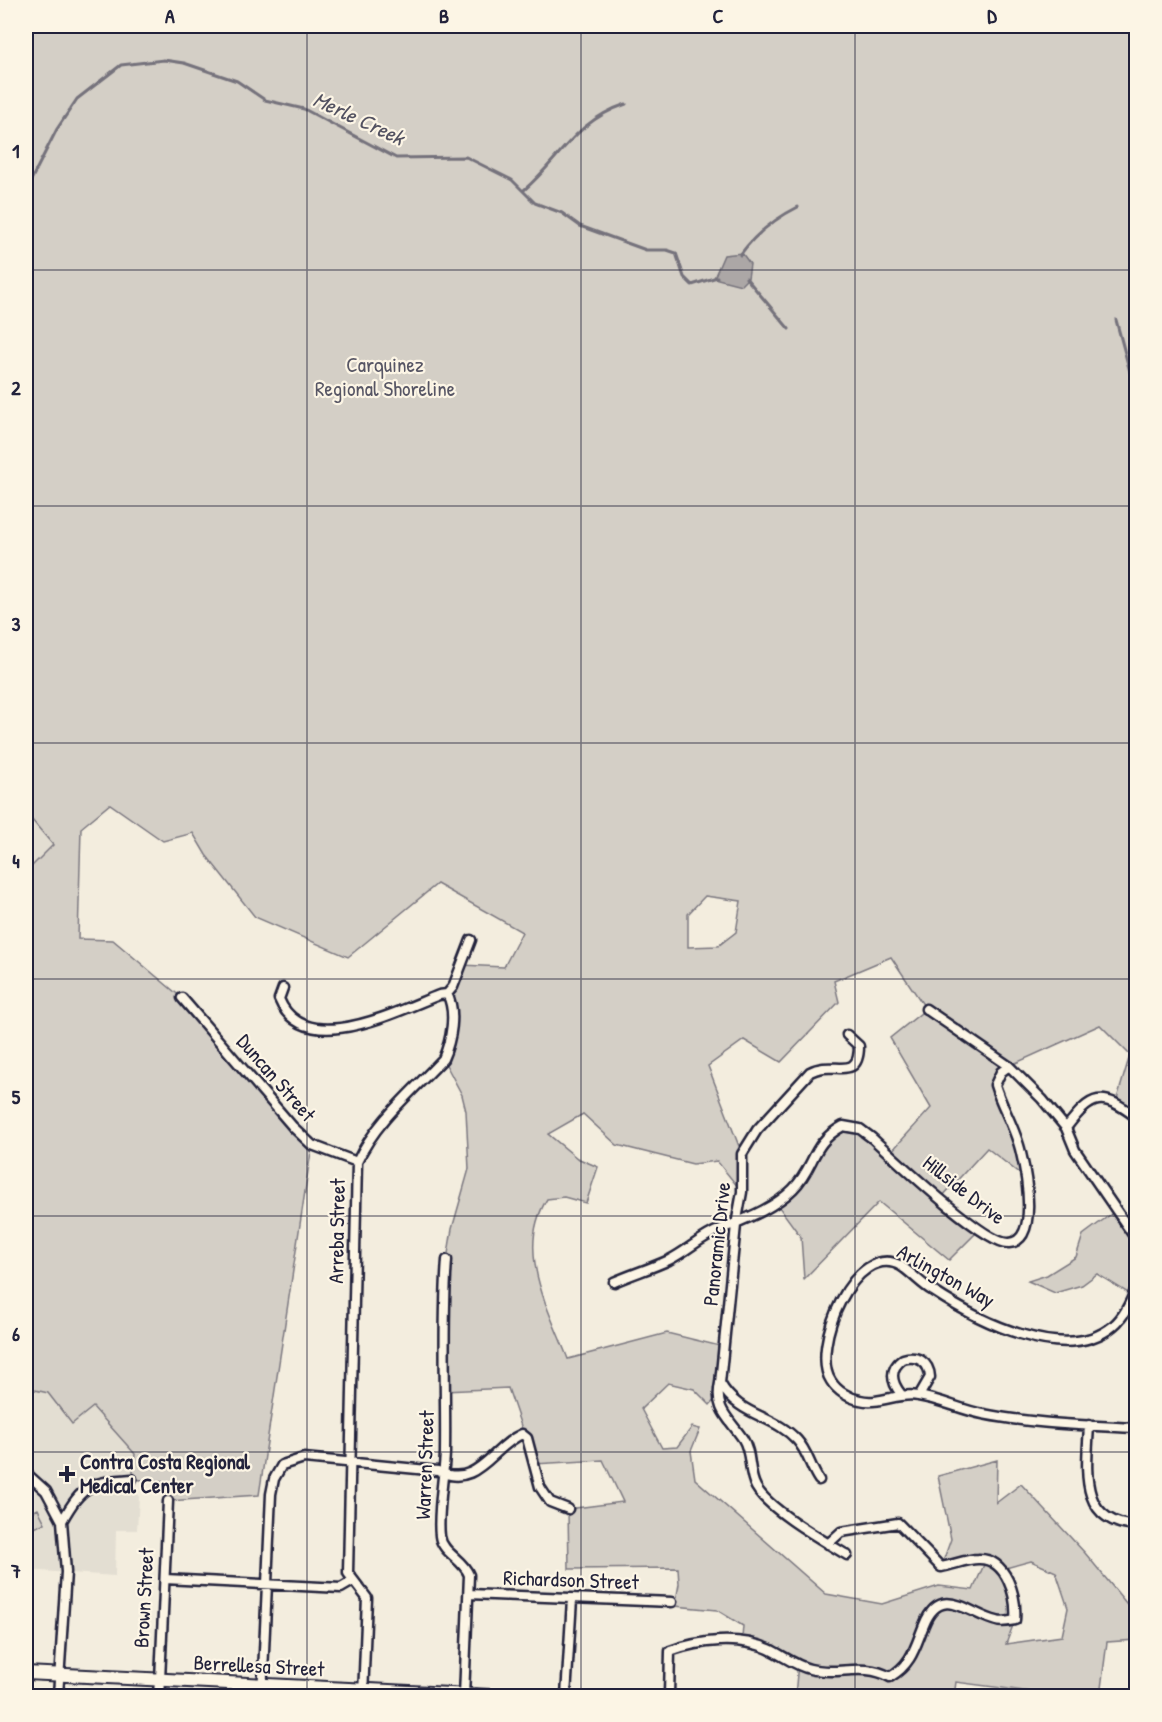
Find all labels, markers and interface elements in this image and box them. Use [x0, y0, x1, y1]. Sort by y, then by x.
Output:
text: A [165, 2, 175, 29]
text: B [439, 2, 449, 29]
text: C [713, 2, 724, 29]
text: D [987, 2, 997, 29]
water label: Merle Creek [309, 84, 411, 153]
text: 1 [12, 137, 20, 164]
park label: Carquinez Regional Shoreline [315, 350, 455, 403]
text: 2 [11, 374, 21, 401]
text: 3 [12, 610, 21, 637]
text: 4 [12, 847, 20, 874]
street label: Duncan Street [230, 1028, 323, 1128]
text: 5 [12, 1083, 21, 1110]
street label: Hillside Drive [917, 1148, 1012, 1231]
street label: Arreba Street [321, 1177, 352, 1284]
street label: Panoramic Drive [696, 1181, 737, 1307]
street label: Arlington Way [892, 1237, 1000, 1314]
text: 6 [12, 1320, 20, 1347]
street label: Warren Street [408, 1409, 441, 1520]
place label: Contra Costa Regional Medical Center [80, 1447, 250, 1500]
marker: Contra Costa Regional Medical Center [58, 1465, 76, 1483]
street label: Brown Street [126, 1546, 161, 1649]
text: 7 [10, 1557, 21, 1584]
street label: Richardson Street [503, 1563, 640, 1596]
street label: Berrellesa Street [193, 1648, 326, 1683]

